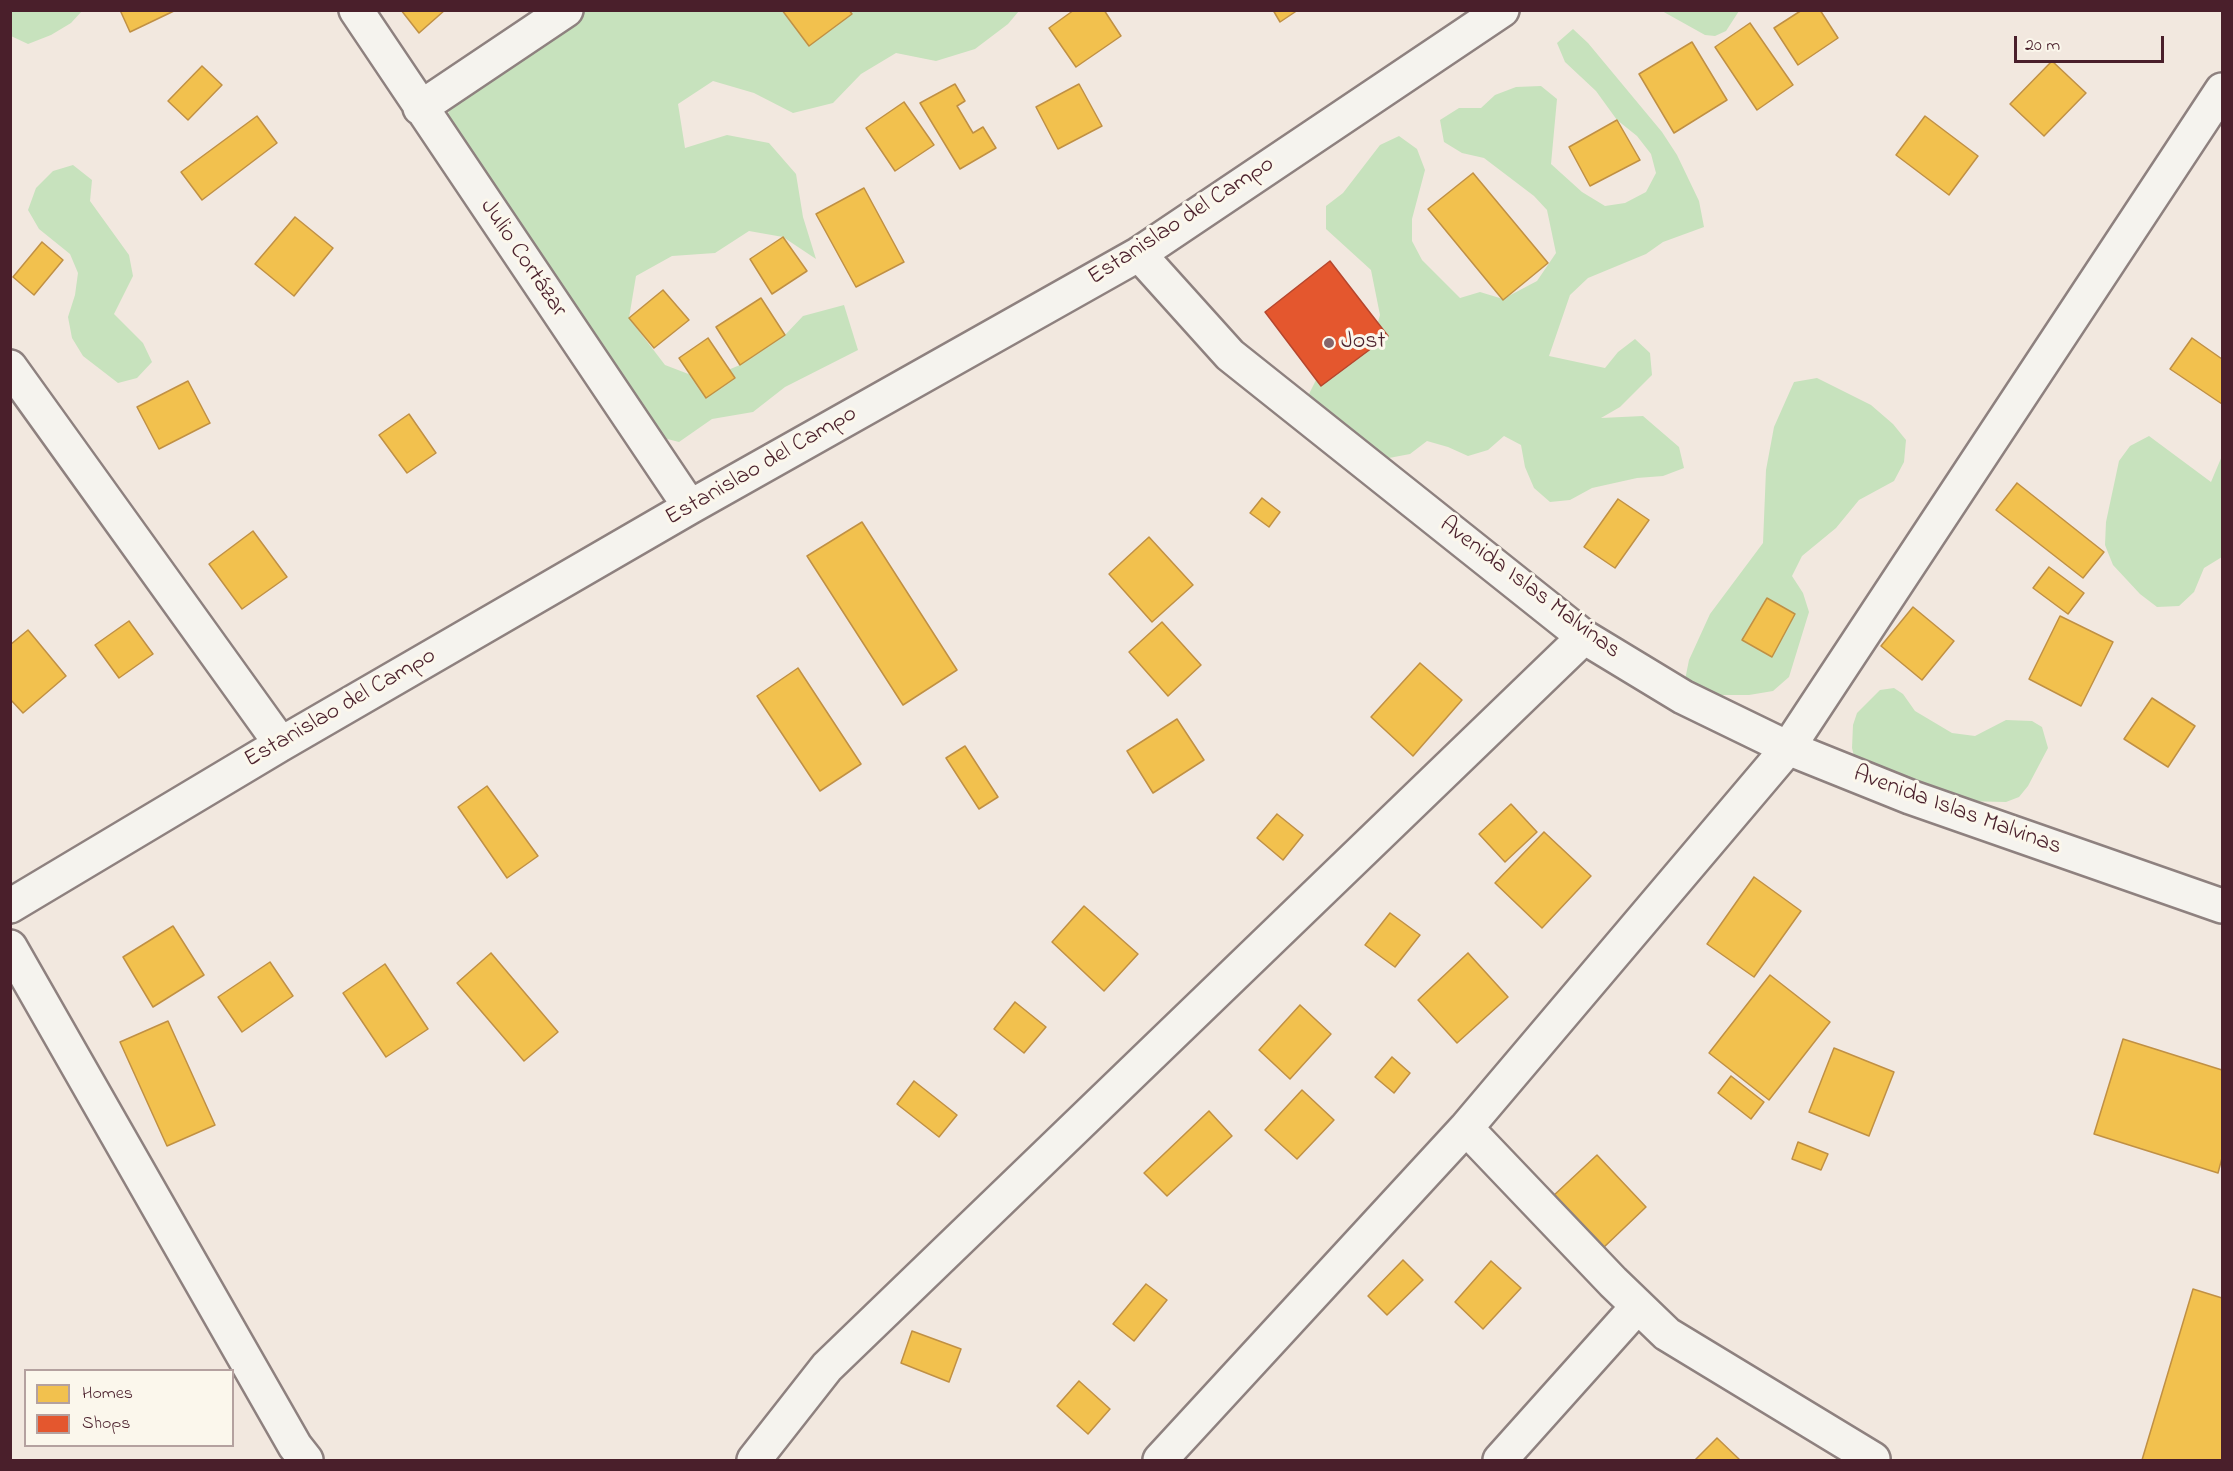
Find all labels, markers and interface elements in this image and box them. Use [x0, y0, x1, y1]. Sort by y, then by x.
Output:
scale bar [2017, 24, 2167, 62]
text: 20 m [2025, 33, 2060, 59]
street label: Estanislao del Campo [1084, 151, 1280, 293]
street label: Julio Cortázar [472, 195, 572, 323]
place label: Jost [1341, 329, 1385, 357]
marker: Jost [1322, 336, 1336, 350]
street label: Estanislao del Campo [661, 400, 863, 534]
street label: Avenida Islas Malvinas [1433, 511, 1625, 667]
street label: Estanislao del Campo [240, 642, 442, 776]
street label: Avenida Islas Malvinas [1849, 761, 2065, 863]
legend [24, 1369, 234, 1447]
text: Homes [82, 1381, 133, 1407]
text: Shops [82, 1411, 130, 1437]

